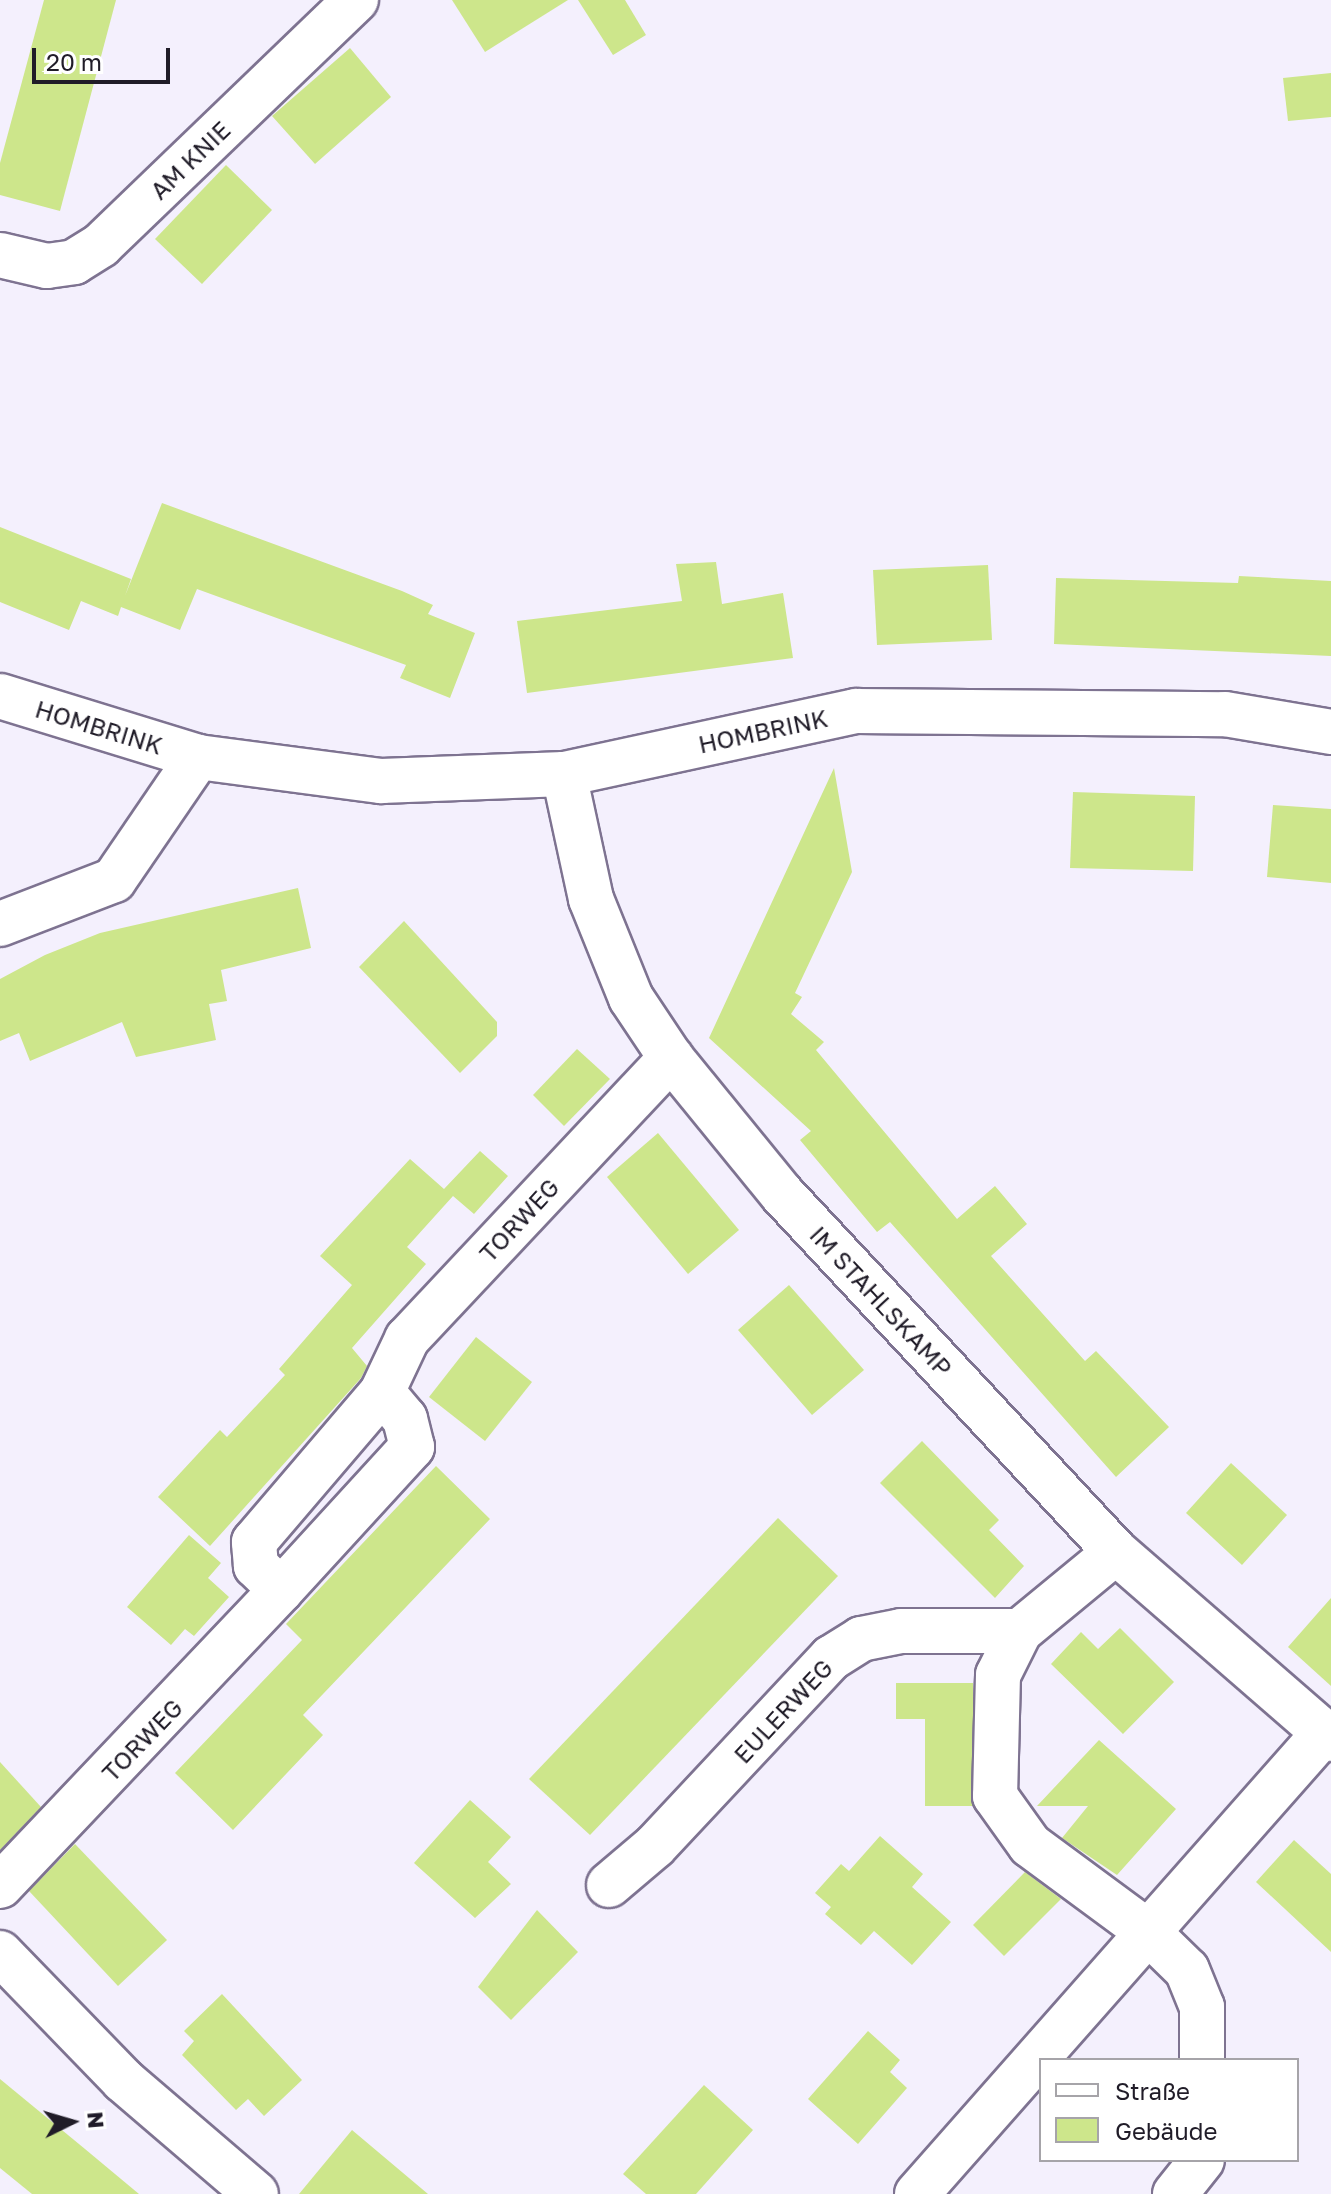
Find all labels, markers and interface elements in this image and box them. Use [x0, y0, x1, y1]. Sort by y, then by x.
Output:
scale bar [36, 32, 174, 82]
text: 20 m [46, 47, 102, 76]
street label: AM KNIE [144, 115, 236, 205]
street label: HOMBRINK [32, 694, 166, 760]
street label: HOMBRINK [696, 703, 830, 759]
street label: TORWEG [473, 1173, 565, 1267]
street label: IM STAHLSKAMP [804, 1220, 958, 1382]
street label: EULERWEG [728, 1653, 838, 1769]
street label: TORWEG [96, 1693, 188, 1787]
legend [1039, 2058, 1299, 2162]
text: Straße [1115, 2076, 1190, 2105]
north arrow [32, 2082, 112, 2162]
text: N [82, 2110, 111, 2129]
text: Gebäude [1115, 2116, 1217, 2145]

